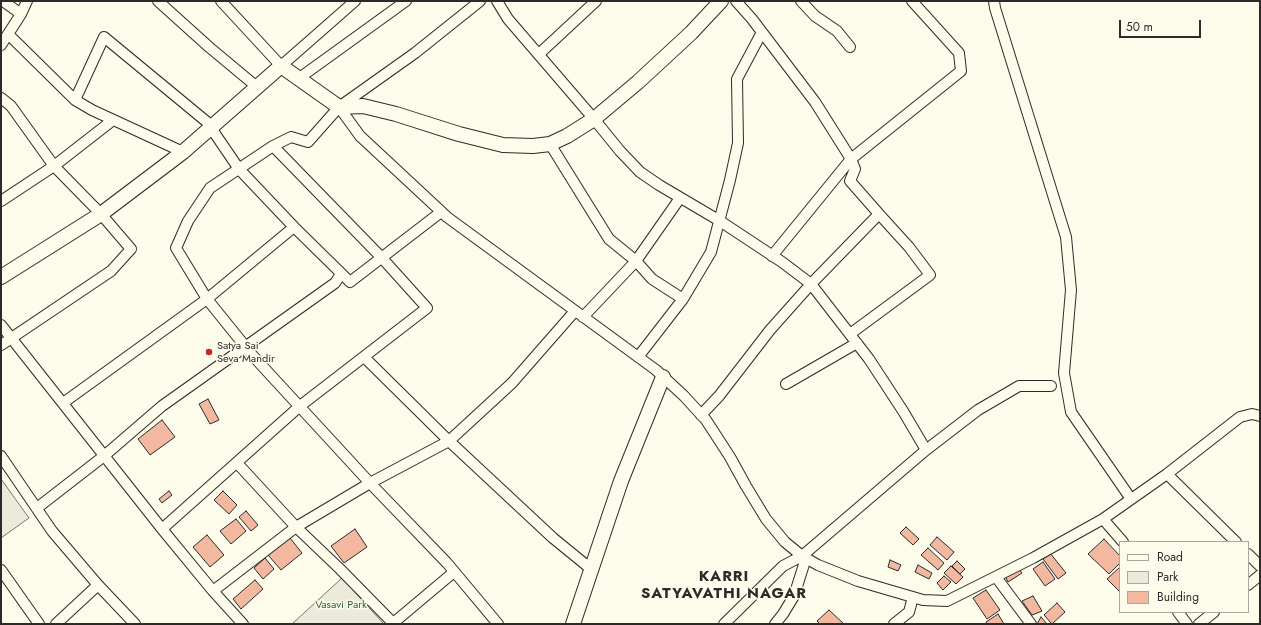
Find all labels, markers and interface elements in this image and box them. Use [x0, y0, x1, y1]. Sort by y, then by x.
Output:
scale bar [1121, 12, 1203, 38]
text: 50 m [1126, 18, 1153, 36]
place label: Satya Sai Seva Mandir [217, 339, 275, 365]
marker: Satya Sai Seva Mandir [204, 347, 214, 357]
legend [1119, 541, 1249, 613]
text: Road [1157, 548, 1183, 566]
district label: KARRI SATYAVATHI NAGAR [641, 568, 807, 603]
text: Park [1157, 568, 1178, 586]
text: Building [1157, 588, 1199, 606]
park label: Vasavi Park [315, 598, 367, 612]

